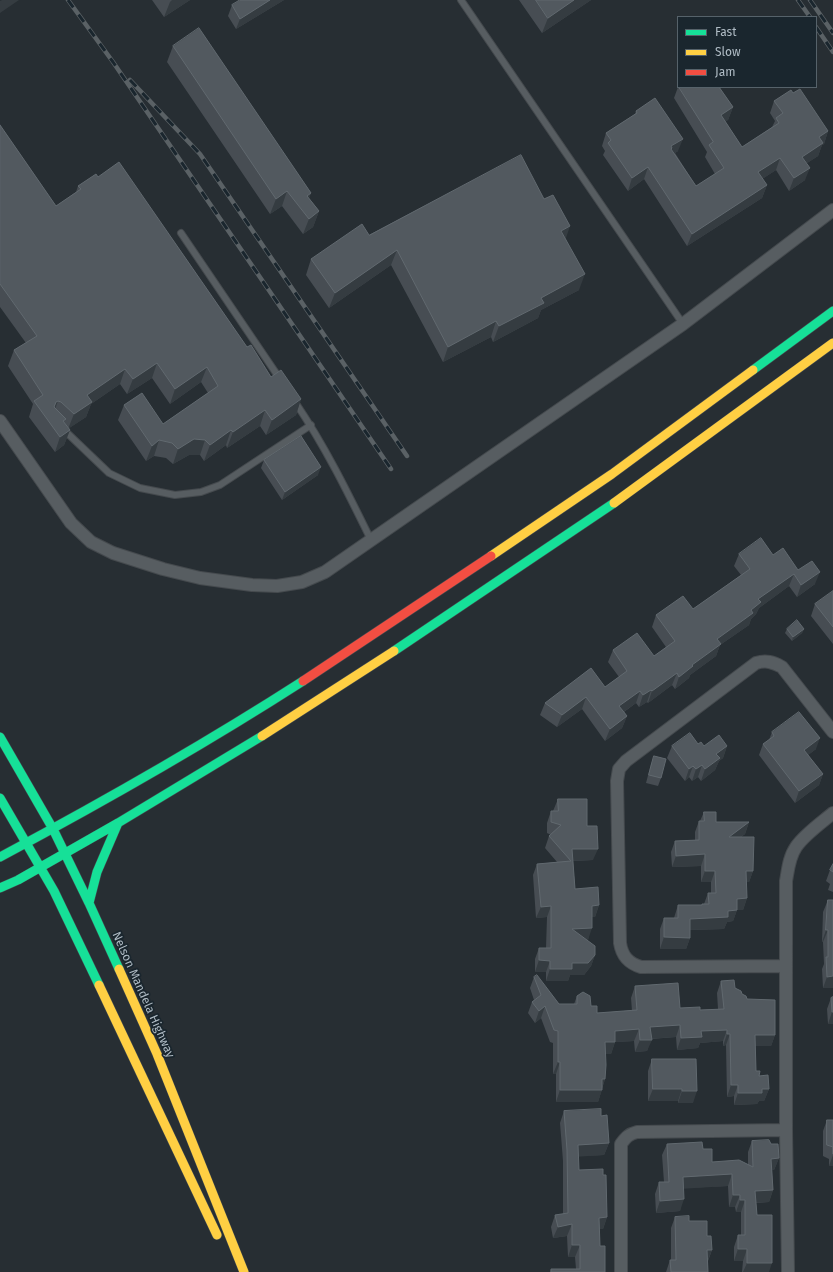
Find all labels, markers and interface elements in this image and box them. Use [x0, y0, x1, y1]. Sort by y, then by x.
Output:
legend [677, 16, 817, 88]
text: Fast [715, 25, 737, 39]
text: Slow [715, 45, 741, 59]
text: Jam [715, 65, 735, 79]
street label: Nelson Mandela Highway [109, 930, 177, 1060]

